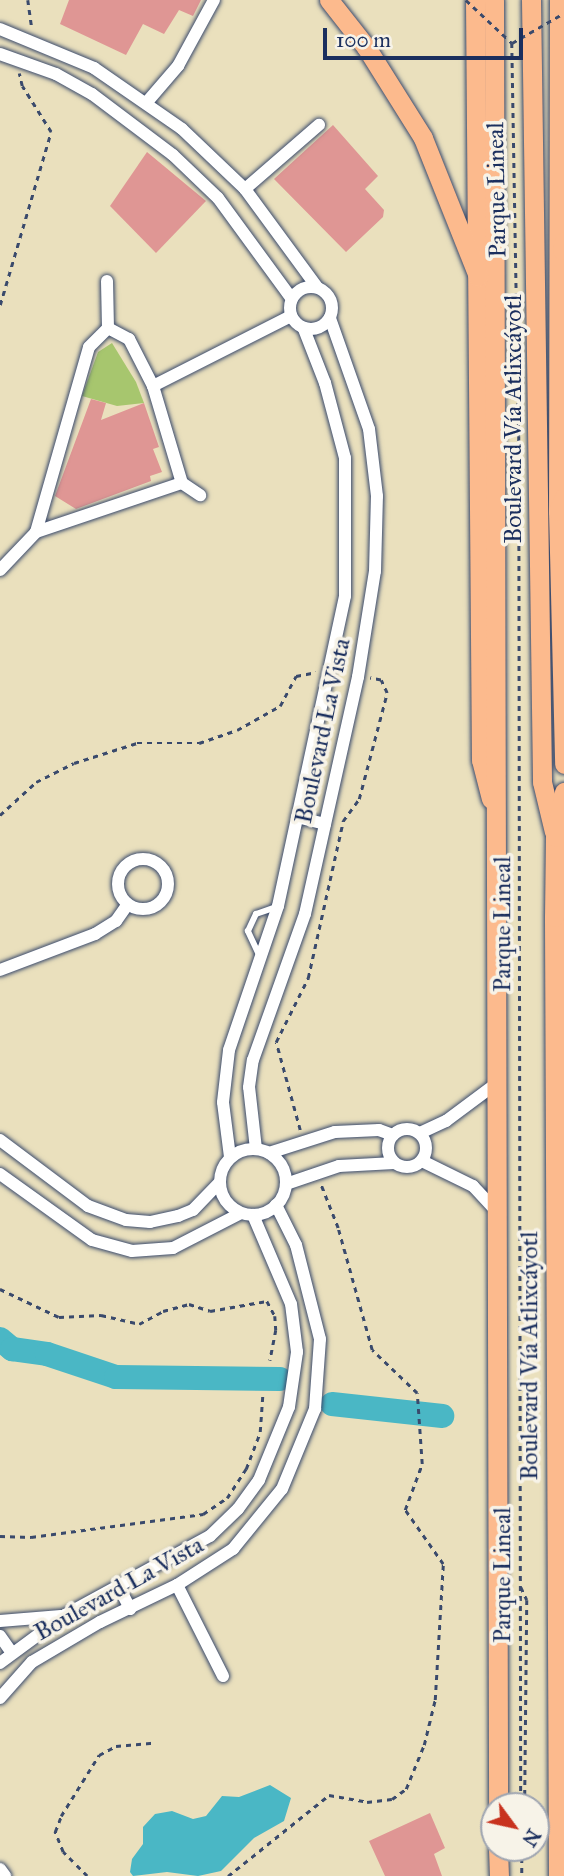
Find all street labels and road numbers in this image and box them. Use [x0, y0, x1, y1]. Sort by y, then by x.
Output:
street label: Parque Lineal [481, 122, 513, 258]
street label: Boulevard Vía Atlixcáyotl [500, 294, 528, 544]
street label: Boulevard La Vista [289, 636, 357, 826]
street label: Parque Lineal [489, 856, 517, 992]
street label: Boulevard Vía Atlixcáyotl [516, 1231, 544, 1481]
street label: Parque Lineal [489, 1507, 517, 1643]
street label: Boulevard La Vista [30, 1531, 208, 1647]

